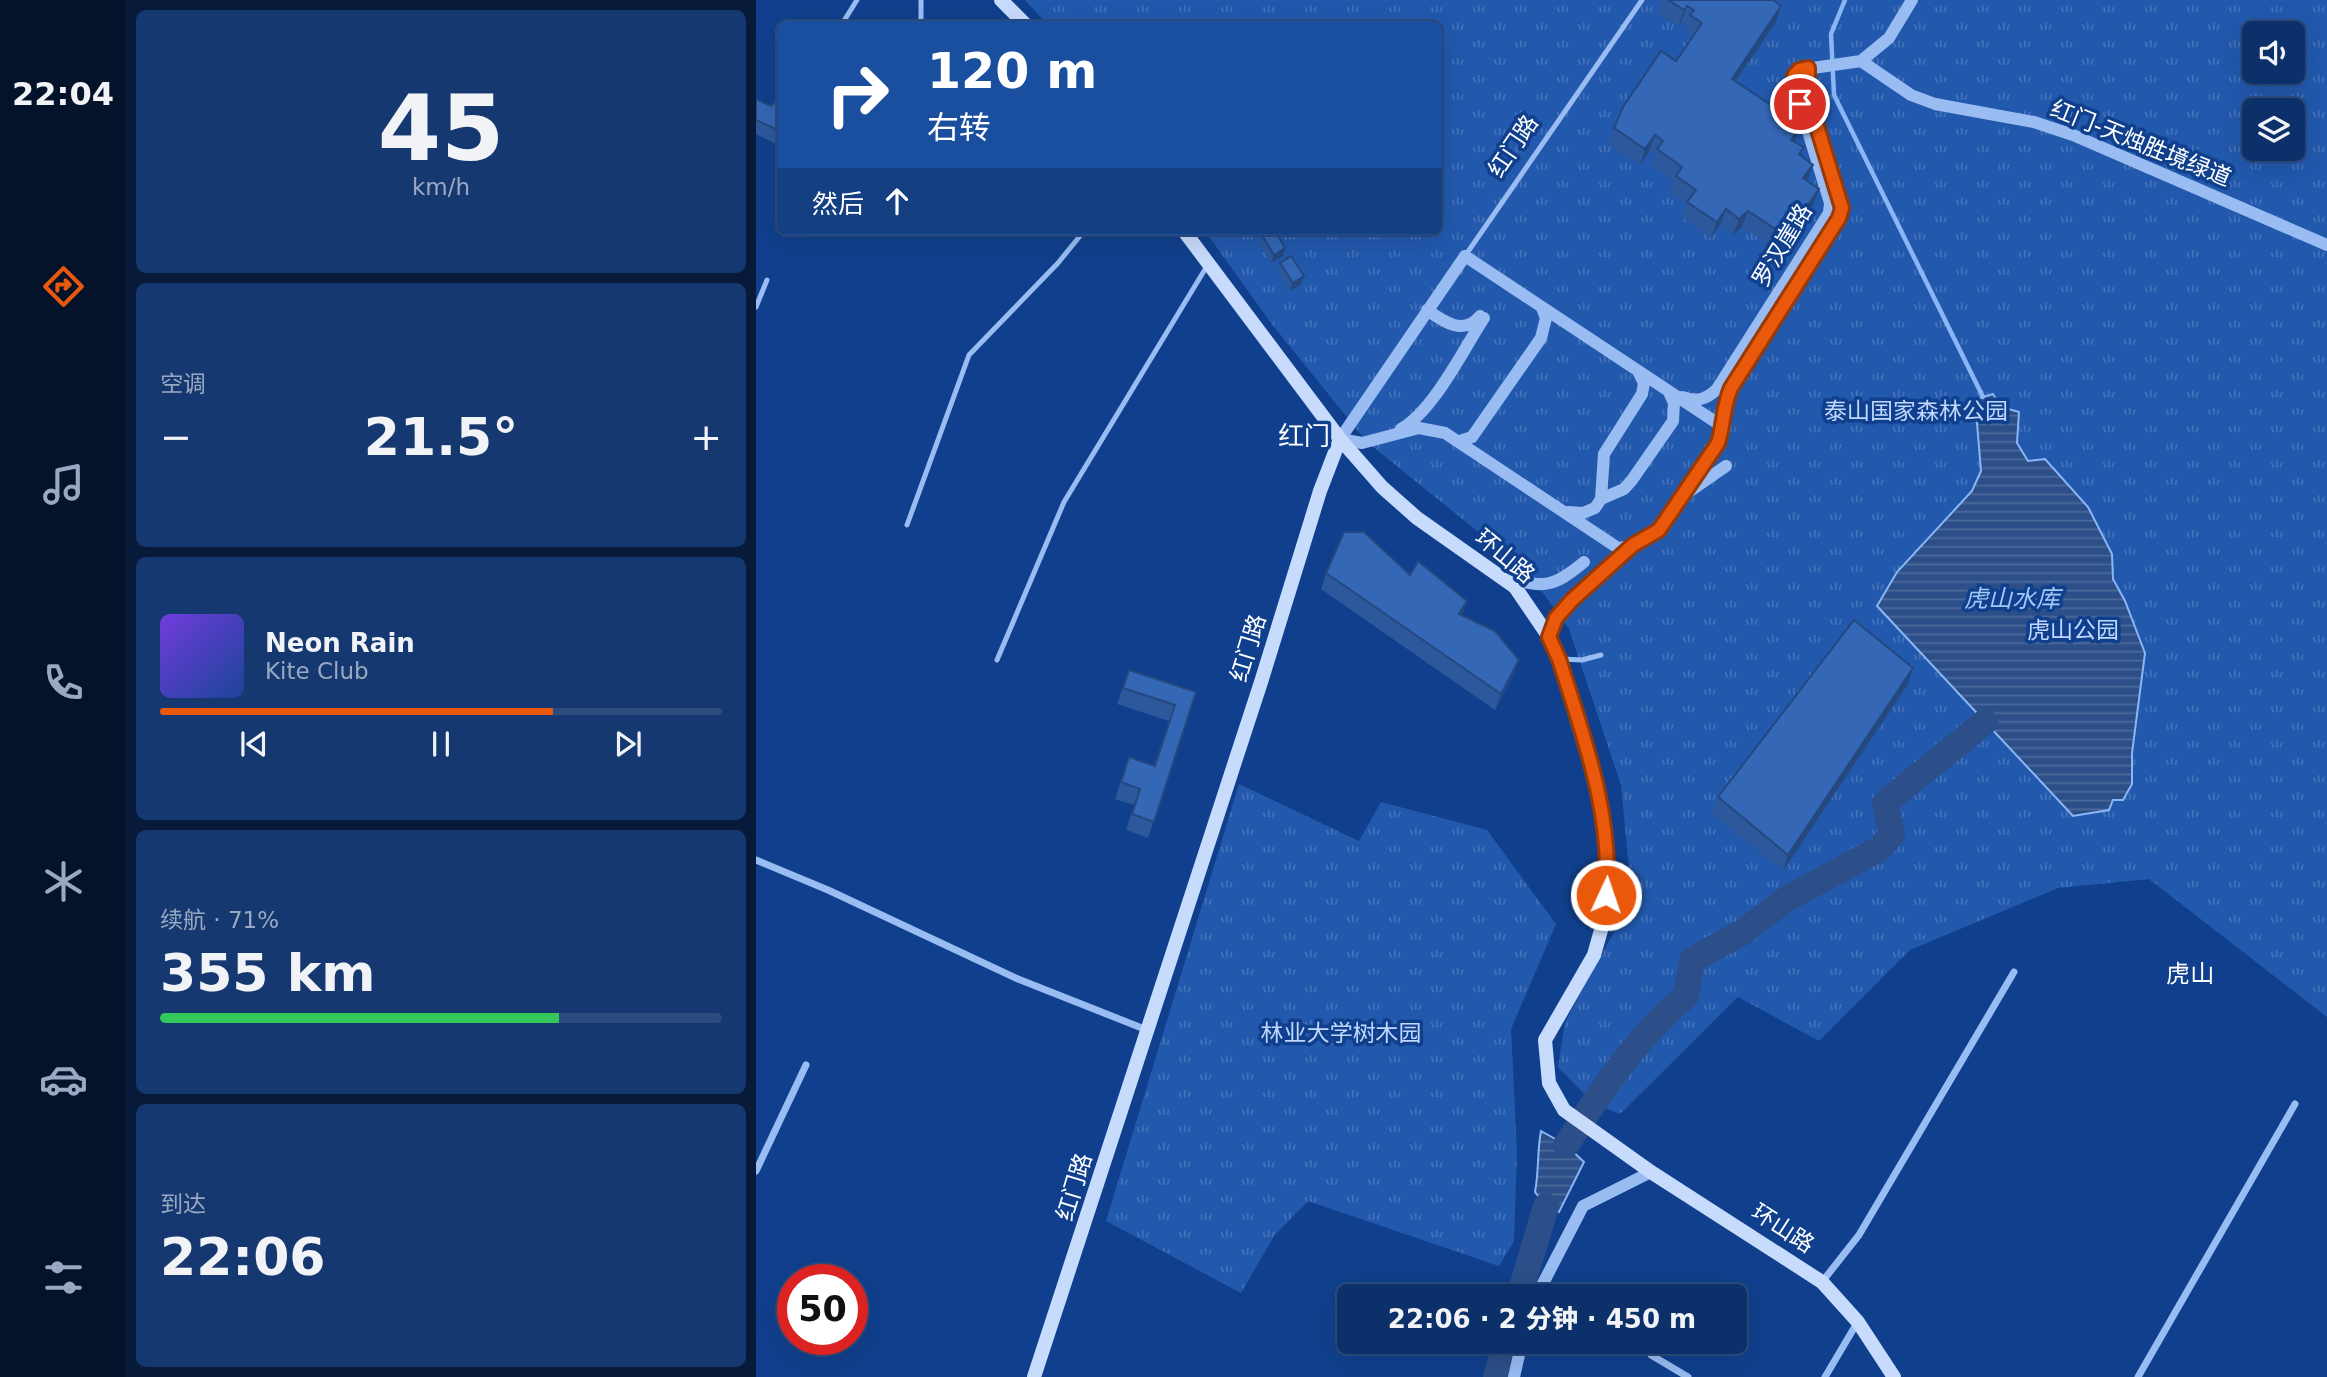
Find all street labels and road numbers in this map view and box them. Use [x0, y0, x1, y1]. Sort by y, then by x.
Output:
street label: 红门-天烛胜境绿道 [2047, 95, 2235, 191]
street label: 红门路 [1483, 110, 1543, 182]
street label: 罗汉崖路 [1747, 199, 1817, 291]
street label: 环山路 [1470, 524, 1540, 588]
street label: 红门路 [1225, 611, 1271, 685]
street label: 红门路 [1051, 1150, 1097, 1224]
street label: 环山路 [1747, 1198, 1819, 1258]

